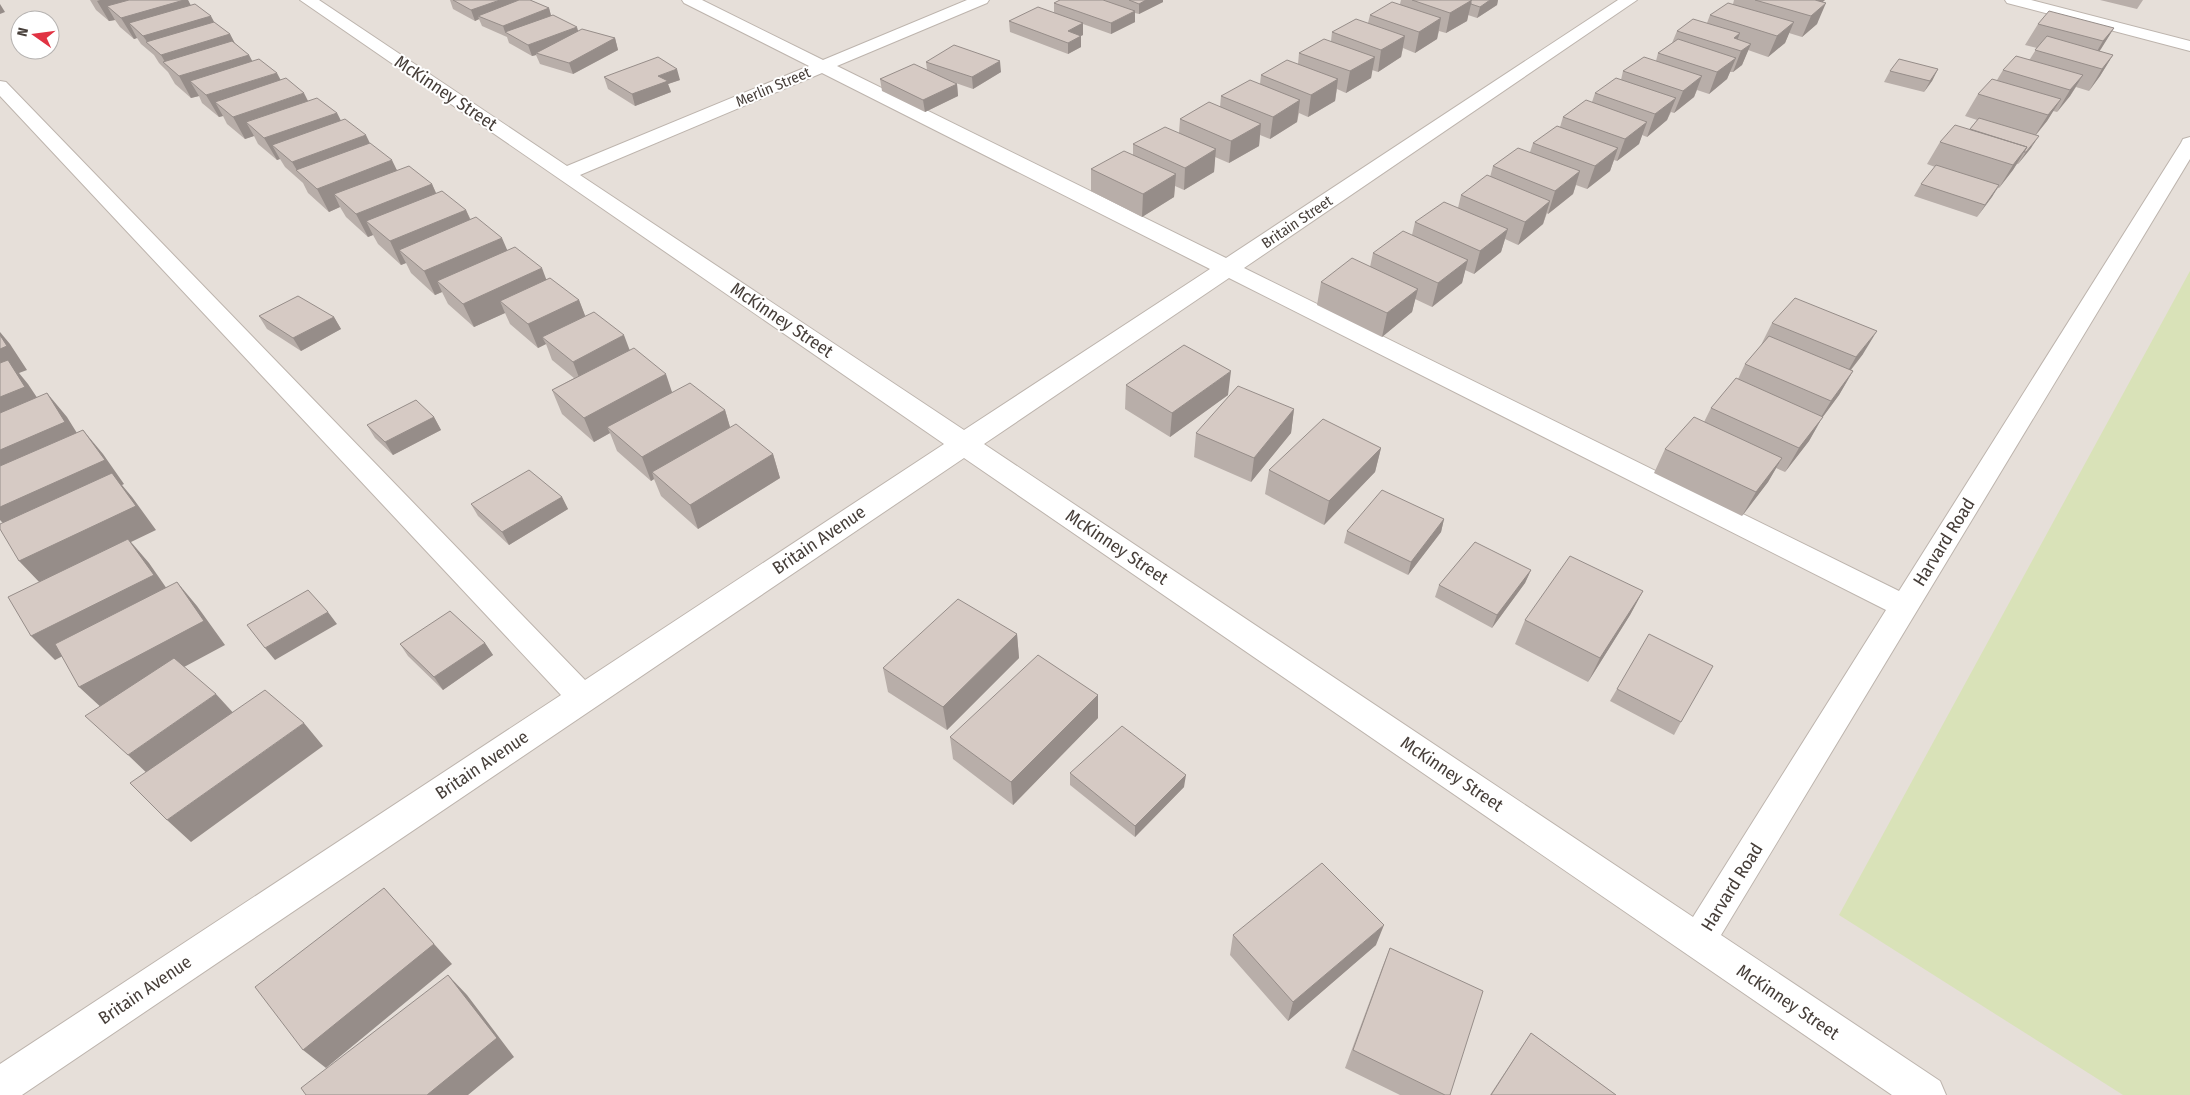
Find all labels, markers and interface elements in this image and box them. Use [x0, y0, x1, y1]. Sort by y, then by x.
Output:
north arrow [10, 10, 60, 60]
text: N [14, 26, 32, 38]
street label: McKinney Street [391, 51, 502, 135]
street label: Merlin Street [733, 63, 813, 111]
street label: Britain Street [1258, 192, 1336, 252]
street label: McKinney Street [727, 278, 838, 362]
street label: Harvard Road [1908, 494, 1980, 590]
street label: Britain Avenue [768, 501, 870, 579]
street label: McKinney Street [1062, 505, 1173, 589]
street label: Britain Avenue [431, 726, 533, 804]
street label: McKinney Street [1397, 732, 1508, 816]
street label: Harvard Road [1696, 839, 1768, 935]
street label: Britain Avenue [94, 951, 196, 1029]
street label: McKinney Street [1733, 960, 1844, 1044]

